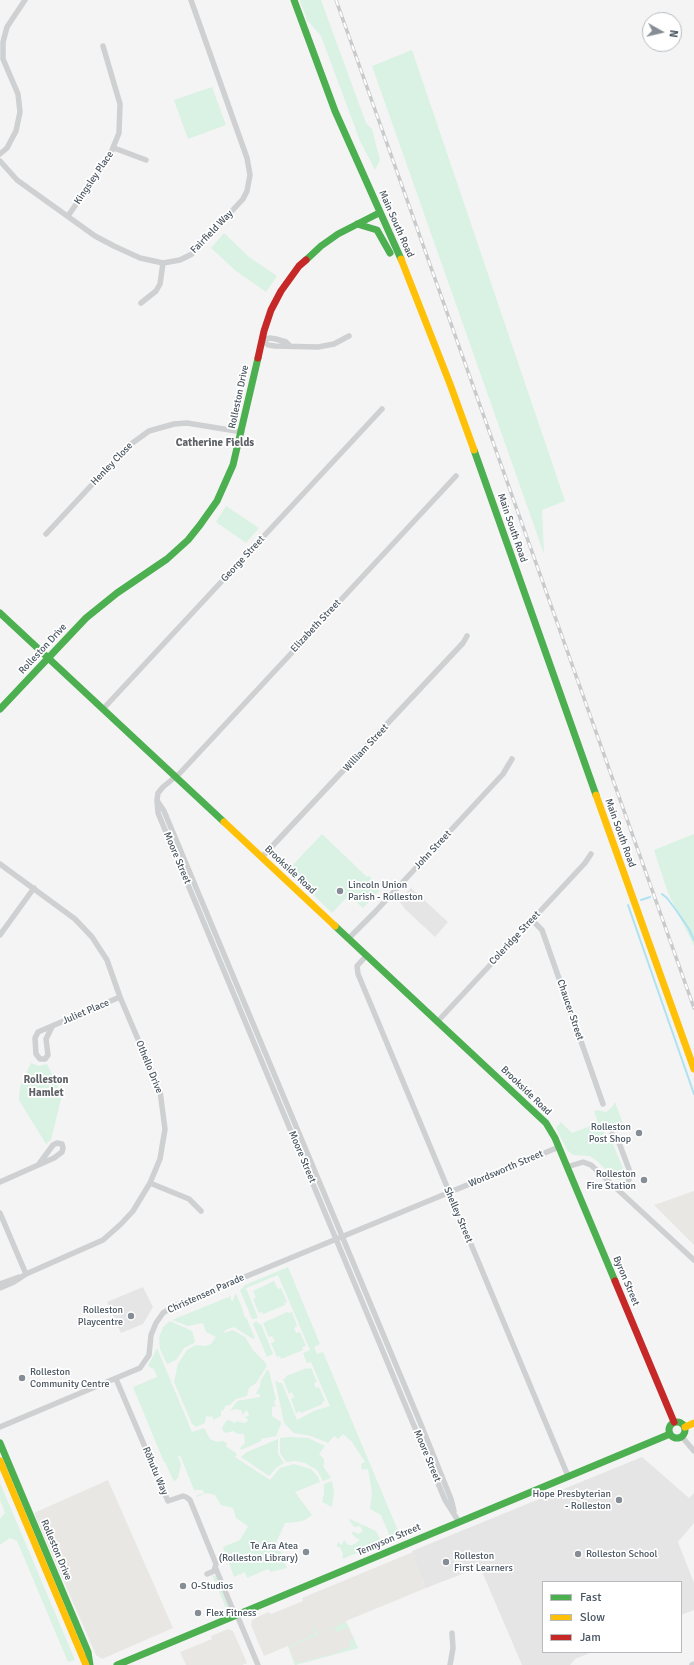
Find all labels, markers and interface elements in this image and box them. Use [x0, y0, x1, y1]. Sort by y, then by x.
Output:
north arrow [642, 12, 682, 52]
text: N [666, 29, 680, 38]
street label: Kingsley Place [72, 149, 116, 207]
street label: Main South Road [376, 189, 416, 259]
street label: Fairfield Way [188, 208, 236, 256]
street label: Rolleston Drive [226, 364, 252, 430]
district label: Catherine Fields [176, 436, 254, 450]
street label: Henley Close [88, 440, 136, 488]
street label: Main South Road [495, 492, 529, 564]
street label: George Street [219, 533, 267, 585]
street label: Elizabeth Street [288, 597, 344, 655]
street label: Rolleston Drive [17, 621, 69, 677]
street label: William Street [341, 722, 391, 774]
street label: Main South Road [602, 797, 638, 869]
street label: John Street [412, 828, 454, 872]
street label: Moore Street [161, 830, 193, 886]
street label: Brookside Road [262, 843, 318, 897]
place label: Lincoln Union Parish - Rolleston [348, 879, 423, 902]
marker: Lincoln Union Parish - Rolleston [335, 886, 345, 896]
street label: Coleridge Street [487, 909, 543, 967]
street label: Chaucer Street [554, 978, 586, 1042]
street label: Juliet Place [61, 997, 111, 1027]
street label: Othello Drive [133, 1039, 165, 1095]
street label: Brookside Road [498, 1064, 554, 1118]
district label: Rolleston Hamlet [23, 1073, 69, 1099]
place label: Rolleston Post Shop [589, 1121, 631, 1144]
marker: Rolleston Post Shop [634, 1128, 644, 1138]
street label: Moore Street [286, 1129, 318, 1185]
street label: Wordsworth Street [467, 1148, 545, 1190]
place label: Rolleston Fire Station [586, 1168, 636, 1192]
marker: Rolleston Fire Station [639, 1175, 649, 1185]
street label: Shelley Street [441, 1185, 475, 1245]
street label: Byron Street [610, 1254, 642, 1308]
street label: Christensen Parade [166, 1272, 246, 1316]
place label: Rolleston Playcentre [78, 1304, 123, 1328]
marker: Rolleston Playcentre [126, 1311, 136, 1321]
place label: Rolleston Community Centre [30, 1366, 110, 1390]
marker: Rolleston Community Centre [17, 1373, 27, 1383]
street label: Moore Street [411, 1428, 443, 1484]
street label: Rōhutu Way [140, 1445, 170, 1497]
place label: Hope Presbyterian - Rolleston [533, 1488, 611, 1512]
marker: Hope Presbyterian - Rolleston [614, 1495, 624, 1505]
street label: Rolleston Drive [38, 1518, 74, 1582]
street label: Tennyson Street [355, 1521, 423, 1559]
place label: Te Ara Atea (Rolleston Library) [219, 1540, 298, 1564]
marker: Te Ara Atea (Rolleston Library) [301, 1547, 311, 1557]
place label: Rolleston School [586, 1548, 657, 1560]
marker: Rolleston School [573, 1549, 583, 1559]
place label: Rolleston First Learners [454, 1550, 513, 1574]
marker: Rolleston First Learners [441, 1557, 451, 1567]
place label: O-Studios [191, 1580, 233, 1592]
marker: O-Studios [178, 1581, 188, 1591]
legend [542, 1581, 682, 1653]
text: Fast [580, 1590, 601, 1605]
place label: Flex Fitness [206, 1607, 256, 1619]
marker: Flex Fitness [193, 1608, 203, 1618]
text: Slow [580, 1610, 605, 1625]
text: Jam [580, 1630, 601, 1645]

